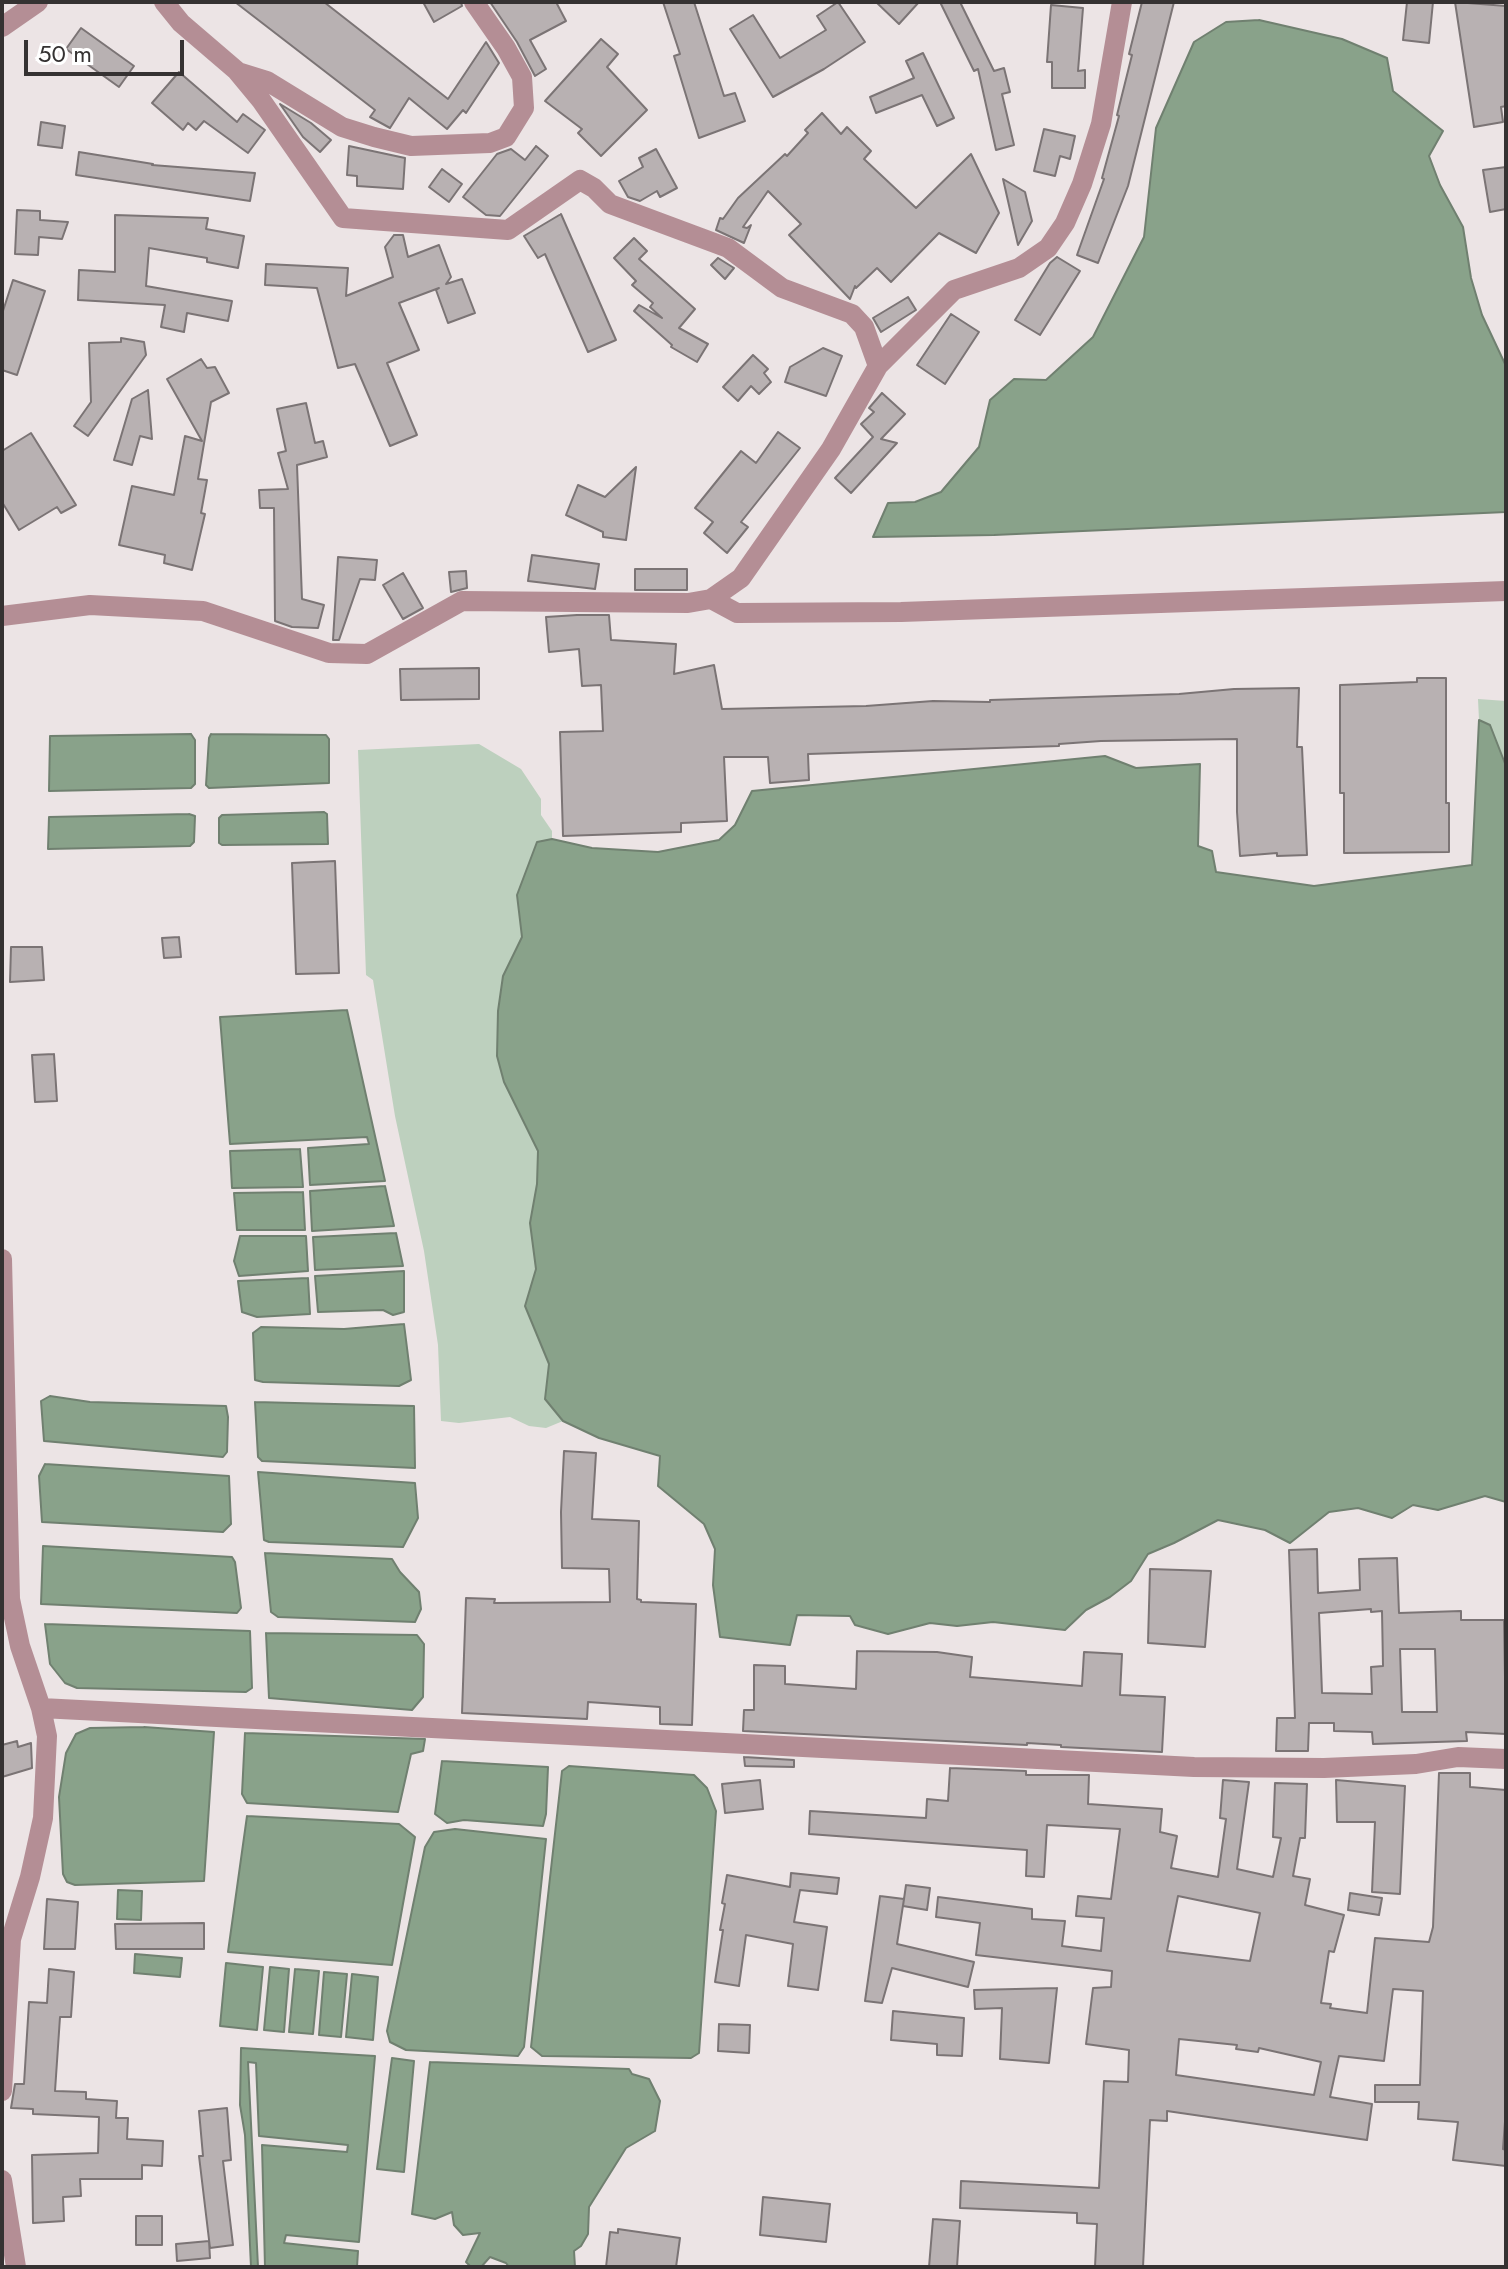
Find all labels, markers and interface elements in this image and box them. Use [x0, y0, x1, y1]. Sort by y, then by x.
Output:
scale bar [28, 24, 188, 74]
text: 50 m [38, 36, 92, 71]

